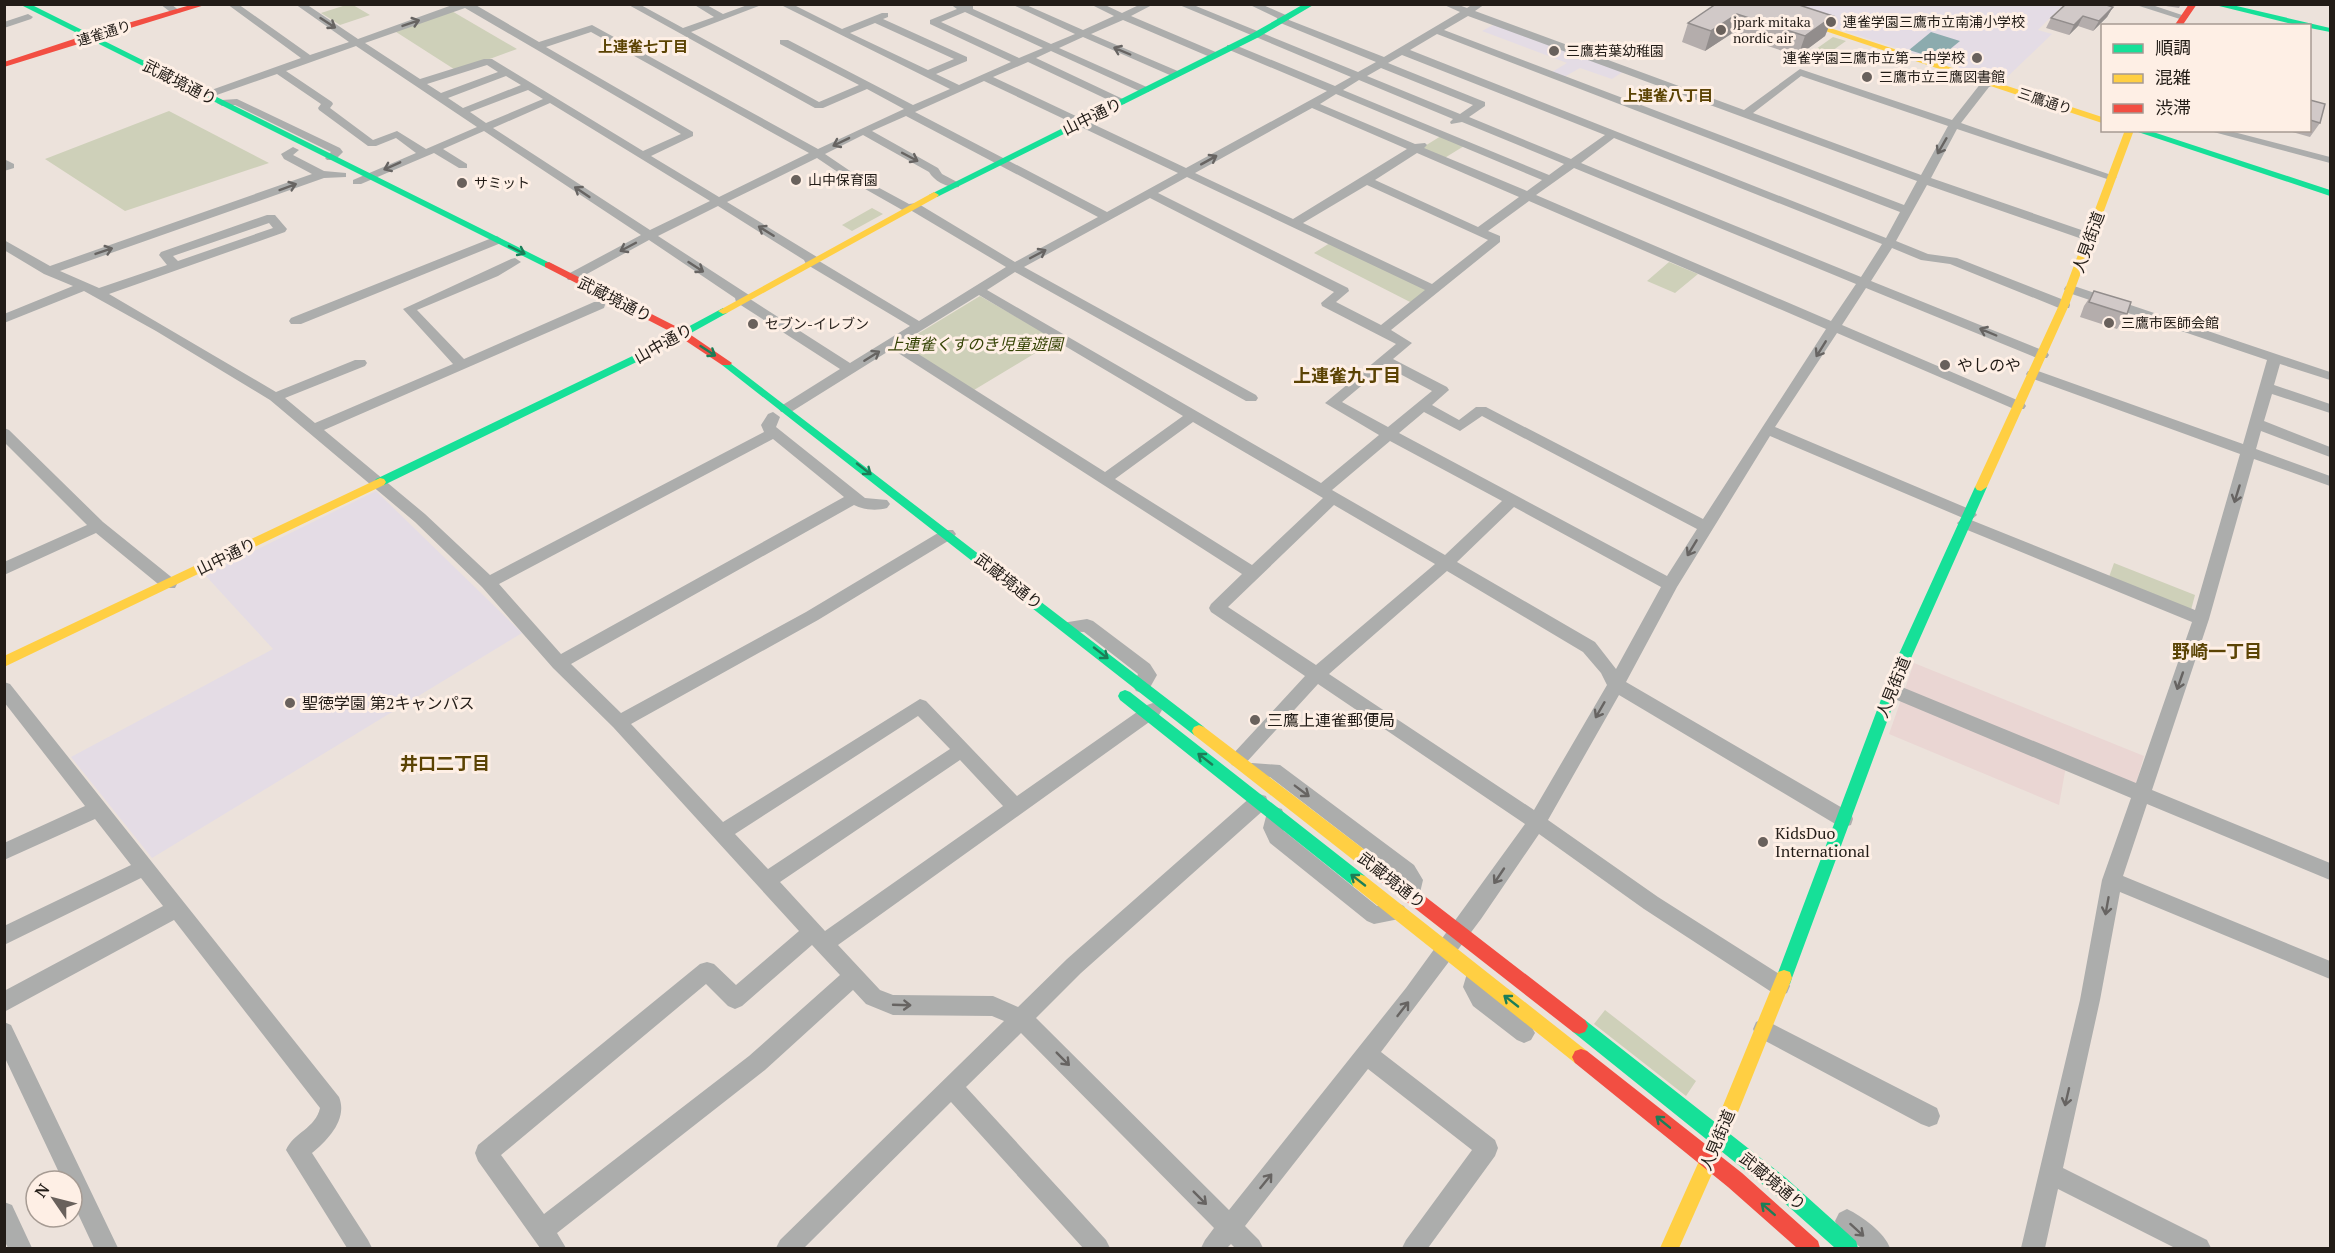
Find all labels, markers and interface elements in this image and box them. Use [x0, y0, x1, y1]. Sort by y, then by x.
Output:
place label: jpark mitaka nordic air [1733, 12, 1811, 47]
place label: 連雀学園三鷹市立南浦小学校 [1843, 12, 2025, 31]
street label: 連雀通り [74, 15, 133, 50]
marker: 連雀学園三鷹市立南浦小学校 [1824, 15, 1838, 29]
one-way arrow [401, 17, 420, 28]
one-way arrow [319, 18, 336, 30]
marker: jpark mitaka nordic air [1714, 23, 1728, 37]
legend [2101, 24, 2311, 132]
text: 順調 [2155, 35, 2191, 59]
district label: 上連雀七丁目 [598, 36, 688, 56]
place label: 三鷹若葉幼稚園 [1566, 41, 1664, 60]
marker: 三鷹若葉幼稚園 [1547, 44, 1561, 58]
one-way arrow [1114, 45, 1132, 56]
place label: 連雀学園三鷹市立第一中学校 [1783, 48, 1965, 67]
marker: 連雀学園三鷹市立第一中学校 [1970, 51, 1984, 65]
street label: 武蔵境通り [139, 54, 221, 110]
text: 混雑 [2155, 65, 2191, 89]
place label: 三鷹市立三鷹図書館 [1879, 67, 2005, 86]
marker: 三鷹市立三鷹図書館 [1860, 70, 1874, 84]
street label: 三鷹通り [2016, 83, 2075, 118]
district label: 上連雀八丁目 [1623, 85, 1713, 105]
street label: 山中通り [1058, 92, 1126, 140]
text: 渋滞 [2155, 95, 2191, 119]
one-way arrow [832, 136, 850, 148]
one-way arrow [1936, 137, 1948, 154]
one-way arrow [901, 152, 919, 163]
one-way arrow [1200, 154, 1217, 166]
one-way arrow [383, 161, 401, 172]
place label: 山中保育園 [808, 170, 878, 189]
place label: サミット [474, 173, 530, 192]
marker: 山中保育園 [789, 173, 803, 187]
marker: サミット [455, 176, 469, 190]
one-way arrow [278, 181, 297, 192]
one-way arrow [575, 186, 591, 198]
street label: 人見街道 [2067, 208, 2109, 276]
one-way arrow [758, 224, 775, 236]
one-way arrow [620, 242, 638, 253]
one-way arrow [94, 245, 113, 256]
one-way arrow [508, 245, 526, 257]
one-way arrow [1029, 248, 1046, 260]
one-way arrow [687, 261, 704, 273]
street label: 武蔵境通り [574, 271, 656, 327]
place label: 三鷹市医師会館 [2121, 313, 2219, 332]
place label: セブン-イレブン [765, 314, 869, 333]
marker: 三鷹市医師会館 [2102, 316, 2116, 330]
marker: セブン-イレブン [746, 317, 760, 331]
street label: 山中通り [630, 318, 696, 368]
one-way arrow [1979, 326, 1998, 337]
park label: 上連雀くすのき児童遊園 [887, 333, 1065, 355]
one-way arrow [1814, 340, 1826, 357]
one-way arrow [700, 344, 717, 357]
one-way arrow [863, 350, 880, 362]
place label: やしのや [1957, 354, 2021, 376]
marker: やしのや [1938, 358, 1952, 372]
district label: 上連雀九丁目 [1293, 363, 1401, 387]
one-way arrow [855, 462, 871, 475]
one-way arrow [2231, 484, 2242, 503]
street label: 山中通り [192, 532, 260, 580]
one-way arrow [1686, 539, 1698, 556]
street label: 武蔵境通り [971, 548, 1047, 614]
district label: 野崎一丁目 [2172, 639, 2262, 663]
one-way arrow [1092, 646, 1108, 659]
street label: 人見街道 [1871, 653, 1915, 721]
one-way arrow [2173, 671, 2184, 690]
place label: 聖徳学園 第2キャンパス [302, 692, 474, 714]
marker: 聖徳学園 第2キャンパス [283, 696, 297, 710]
one-way arrow [1594, 701, 1606, 718]
place label: 三鷹上連雀郵便局 [1267, 709, 1395, 731]
marker: 三鷹上連雀郵便局 [1248, 713, 1262, 727]
district label: 井口二丁目 [400, 751, 490, 775]
one-way arrow [1198, 752, 1213, 766]
one-way arrow [1294, 784, 1310, 797]
place label: KidsDuo International [1775, 822, 1870, 862]
marker: KidsDuo International [1756, 835, 1770, 849]
street label: 武蔵境通り [1354, 847, 1430, 913]
one-way arrow [1493, 868, 1505, 884]
one-way arrow [1350, 874, 1366, 887]
one-way arrow [2101, 896, 2112, 915]
one-way arrow [1503, 994, 1519, 1007]
one-way arrow [892, 999, 911, 1010]
one-way arrow [1396, 1001, 1409, 1017]
one-way arrow [1055, 1052, 1070, 1067]
one-way arrow [2061, 1087, 2073, 1106]
street label: 人見街道 [1694, 1106, 1740, 1174]
one-way arrow [1656, 1116, 1672, 1129]
street label: 武蔵境通り [1735, 1147, 1811, 1215]
north arrow [24, 1169, 84, 1229]
one-way arrow [1259, 1174, 1272, 1190]
text: N [29, 1179, 54, 1202]
one-way arrow [1193, 1190, 1207, 1205]
one-way arrow [1760, 1203, 1776, 1216]
one-way arrow [1849, 1223, 1864, 1237]

